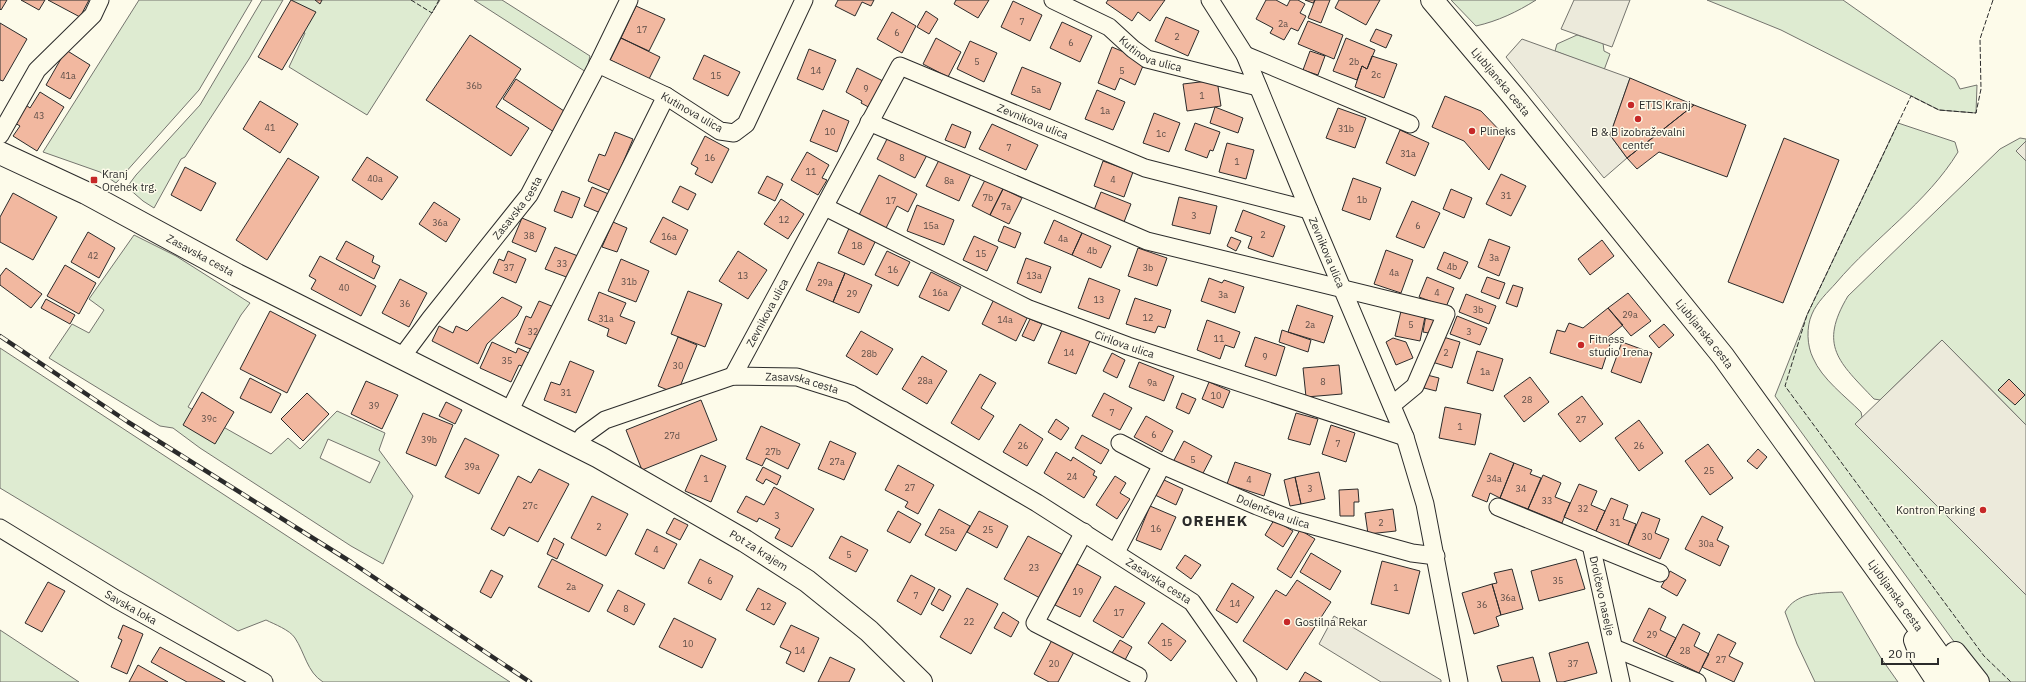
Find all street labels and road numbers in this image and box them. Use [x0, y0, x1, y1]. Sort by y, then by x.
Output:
street label: Kutinova ulica [1116, 33, 1183, 75]
street label: Ljubljanska cesta [1468, 45, 1534, 119]
street label: Kutinova ulica [659, 89, 726, 135]
street label: Zevnikova ulica [995, 100, 1071, 142]
street label: Zasavska cesta [489, 174, 545, 242]
street label: Zevnikova ulica [1306, 215, 1348, 290]
street label: Zasavska cesta [164, 231, 237, 279]
street label: Zevnikova ulica [743, 276, 791, 349]
street label: Ljubljanska cesta [1673, 296, 1737, 371]
street label: Cirilova ulica [1093, 327, 1157, 361]
street label: Zasavska cesta [765, 370, 840, 397]
street label: Dolenčeva ulica [1234, 491, 1312, 532]
street label: Pot za krajem [727, 527, 791, 574]
street label: Zasavska cesta [1123, 555, 1194, 607]
street label: Drolčevo naselje [1587, 555, 1618, 637]
street label: Ljubljanska cesta [1865, 557, 1926, 634]
street label: Savska loka [102, 587, 160, 628]

